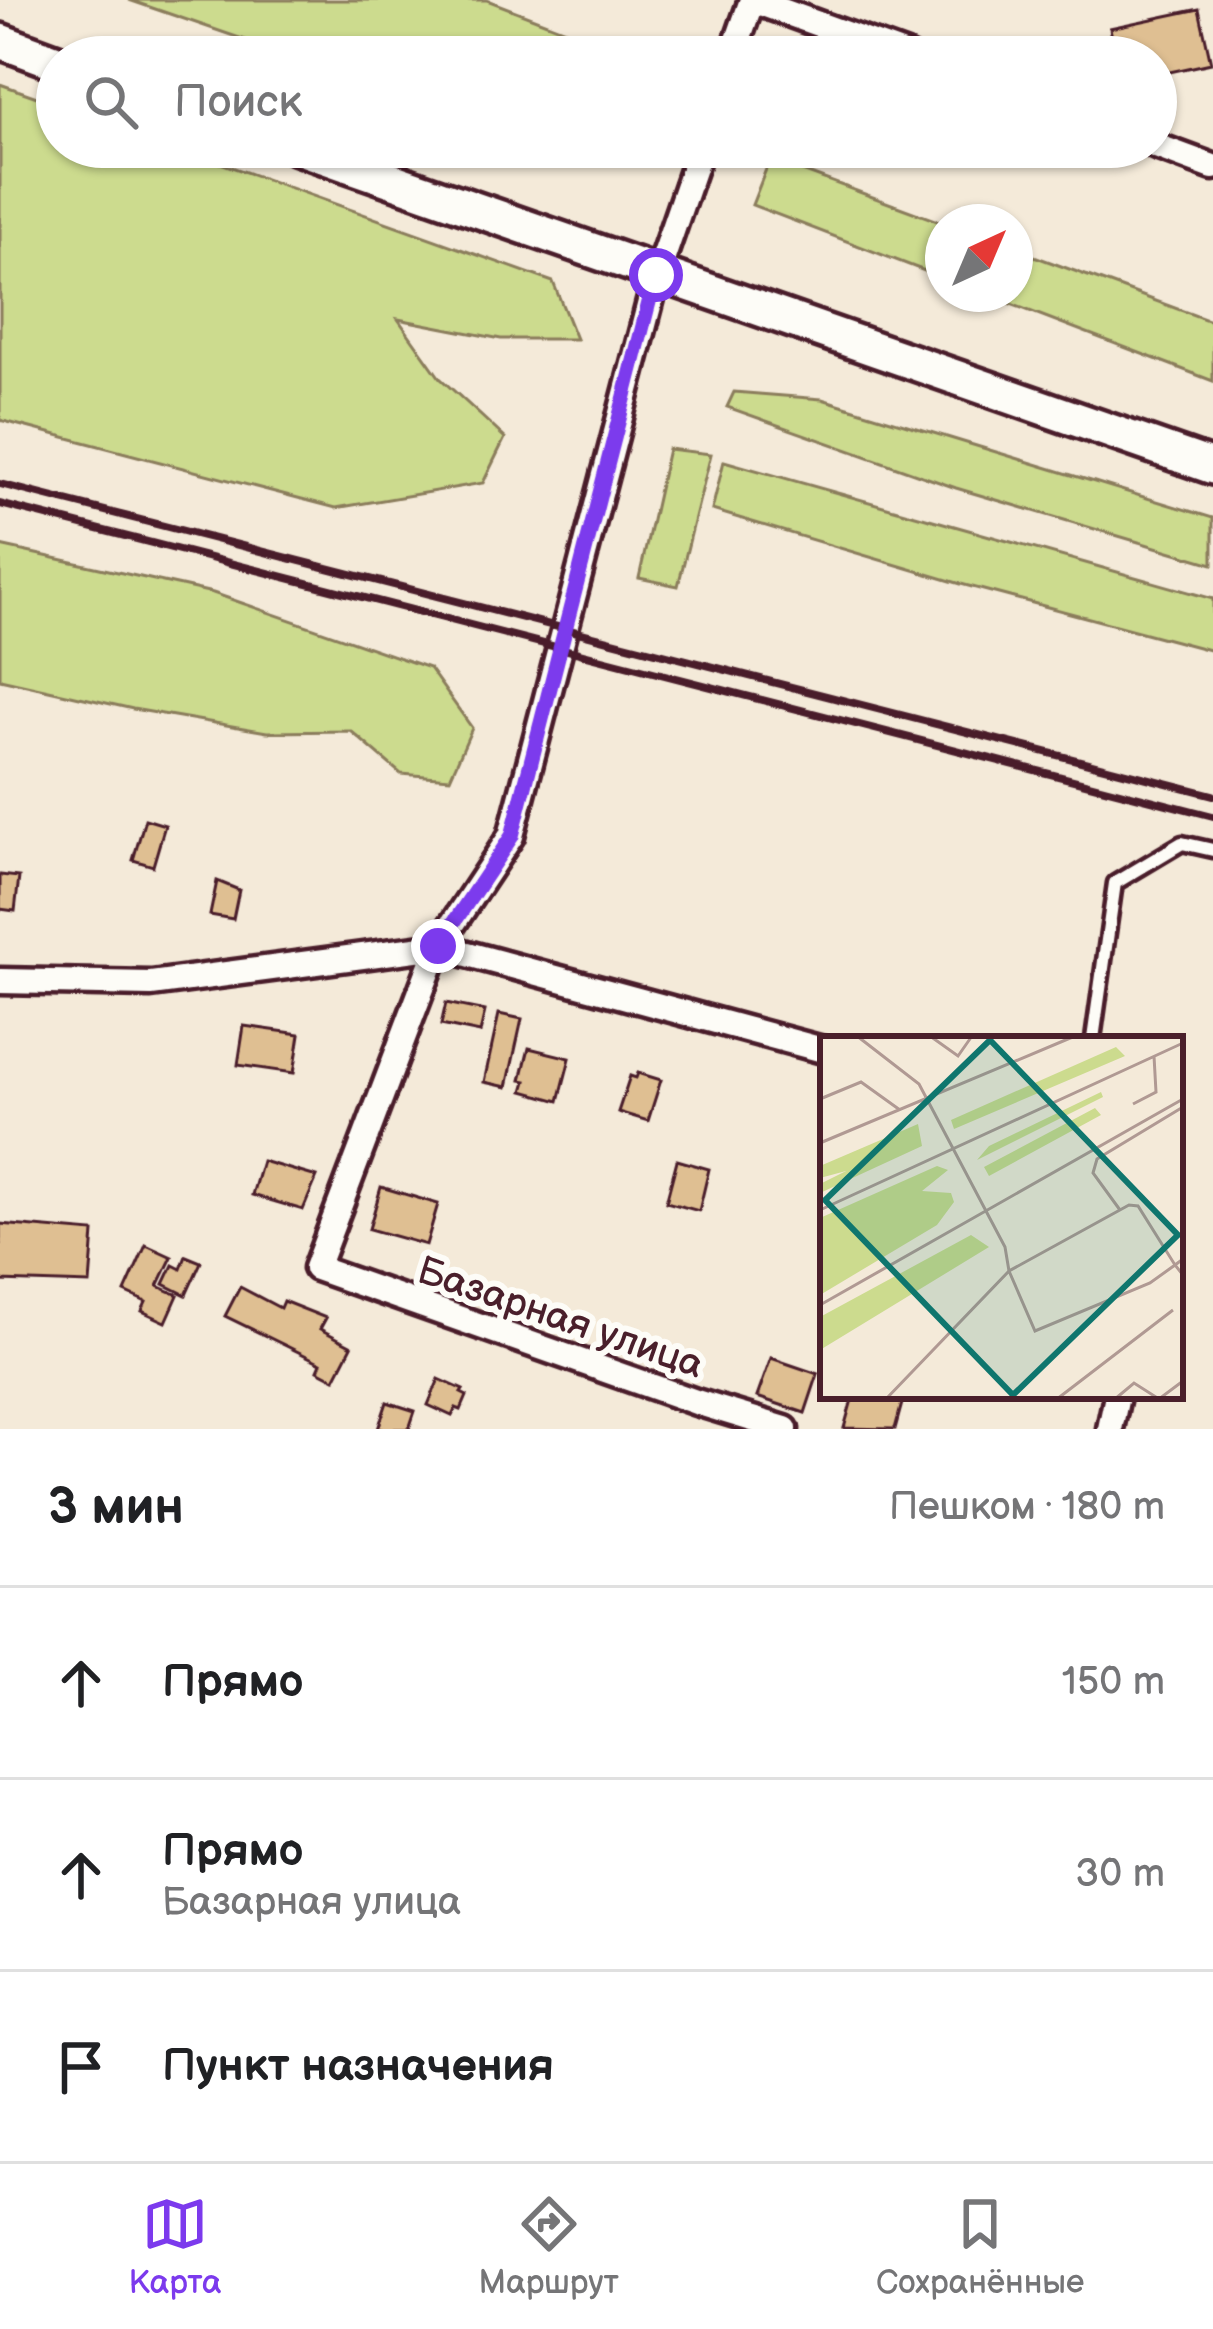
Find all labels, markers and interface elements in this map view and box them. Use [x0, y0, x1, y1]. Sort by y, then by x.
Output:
search box [36, 36, 1177, 168]
icon: search [78, 69, 144, 135]
text: Поиск [174, 75, 302, 130]
north arrow [925, 204, 1033, 312]
route start [629, 248, 683, 302]
route end [411, 919, 465, 973]
inset map [820, 1036, 1183, 1399]
street label: Базарная улица [411, 1247, 709, 1389]
text: 3 мин [48, 1477, 184, 1538]
text: Пешком · 180 m [889, 1484, 1165, 1531]
icon: ahead [48, 1650, 114, 1716]
text: Прямо [162, 1655, 303, 1710]
text: 150 m [1062, 1659, 1165, 1706]
text: Прямо [162, 1824, 303, 1879]
icon: ahead [48, 1842, 114, 1908]
text: 30 m [1075, 1851, 1165, 1898]
text: Базарная улица [162, 1879, 461, 1926]
icon: arrive [48, 2034, 114, 2100]
text: Пункт назначения [162, 2039, 554, 2094]
tab: Карта [129, 2191, 221, 2303]
tab: Маршрут [479, 2191, 619, 2303]
tab: Сохранённые [876, 2191, 1084, 2303]

